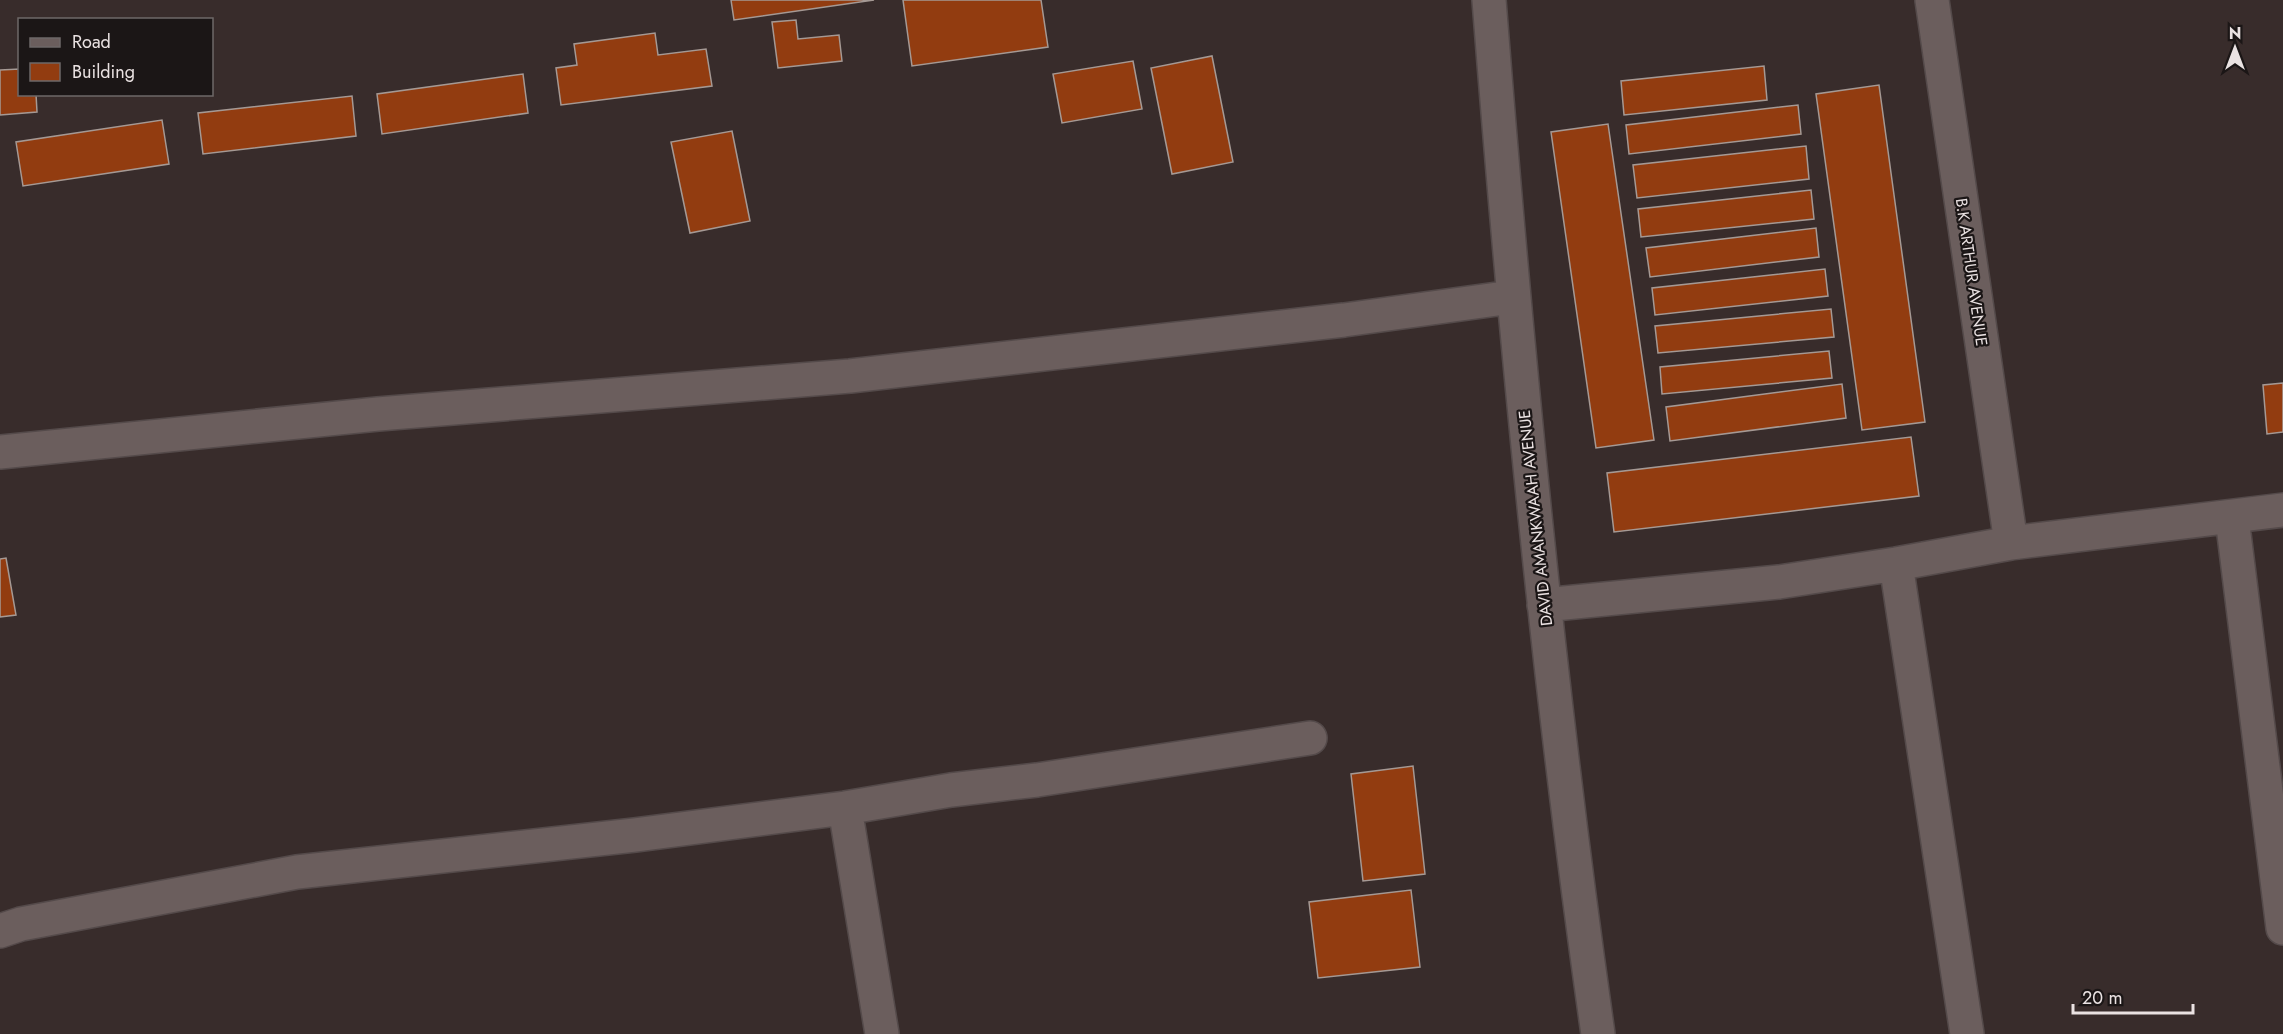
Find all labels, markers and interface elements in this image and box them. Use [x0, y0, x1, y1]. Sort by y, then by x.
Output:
legend [18, 18, 213, 96]
north arrow [2205, 18, 2265, 78]
text: N [2229, 22, 2241, 45]
text: Road [72, 29, 111, 55]
text: Building [72, 59, 135, 85]
street label: B.K ARTHUR AVENUE [1950, 197, 1993, 347]
street label: DAVID AMANKWAAH AVENUE [1513, 409, 1558, 627]
scale bar [2073, 977, 2193, 1015]
text: 20 m [2082, 985, 2122, 1011]

